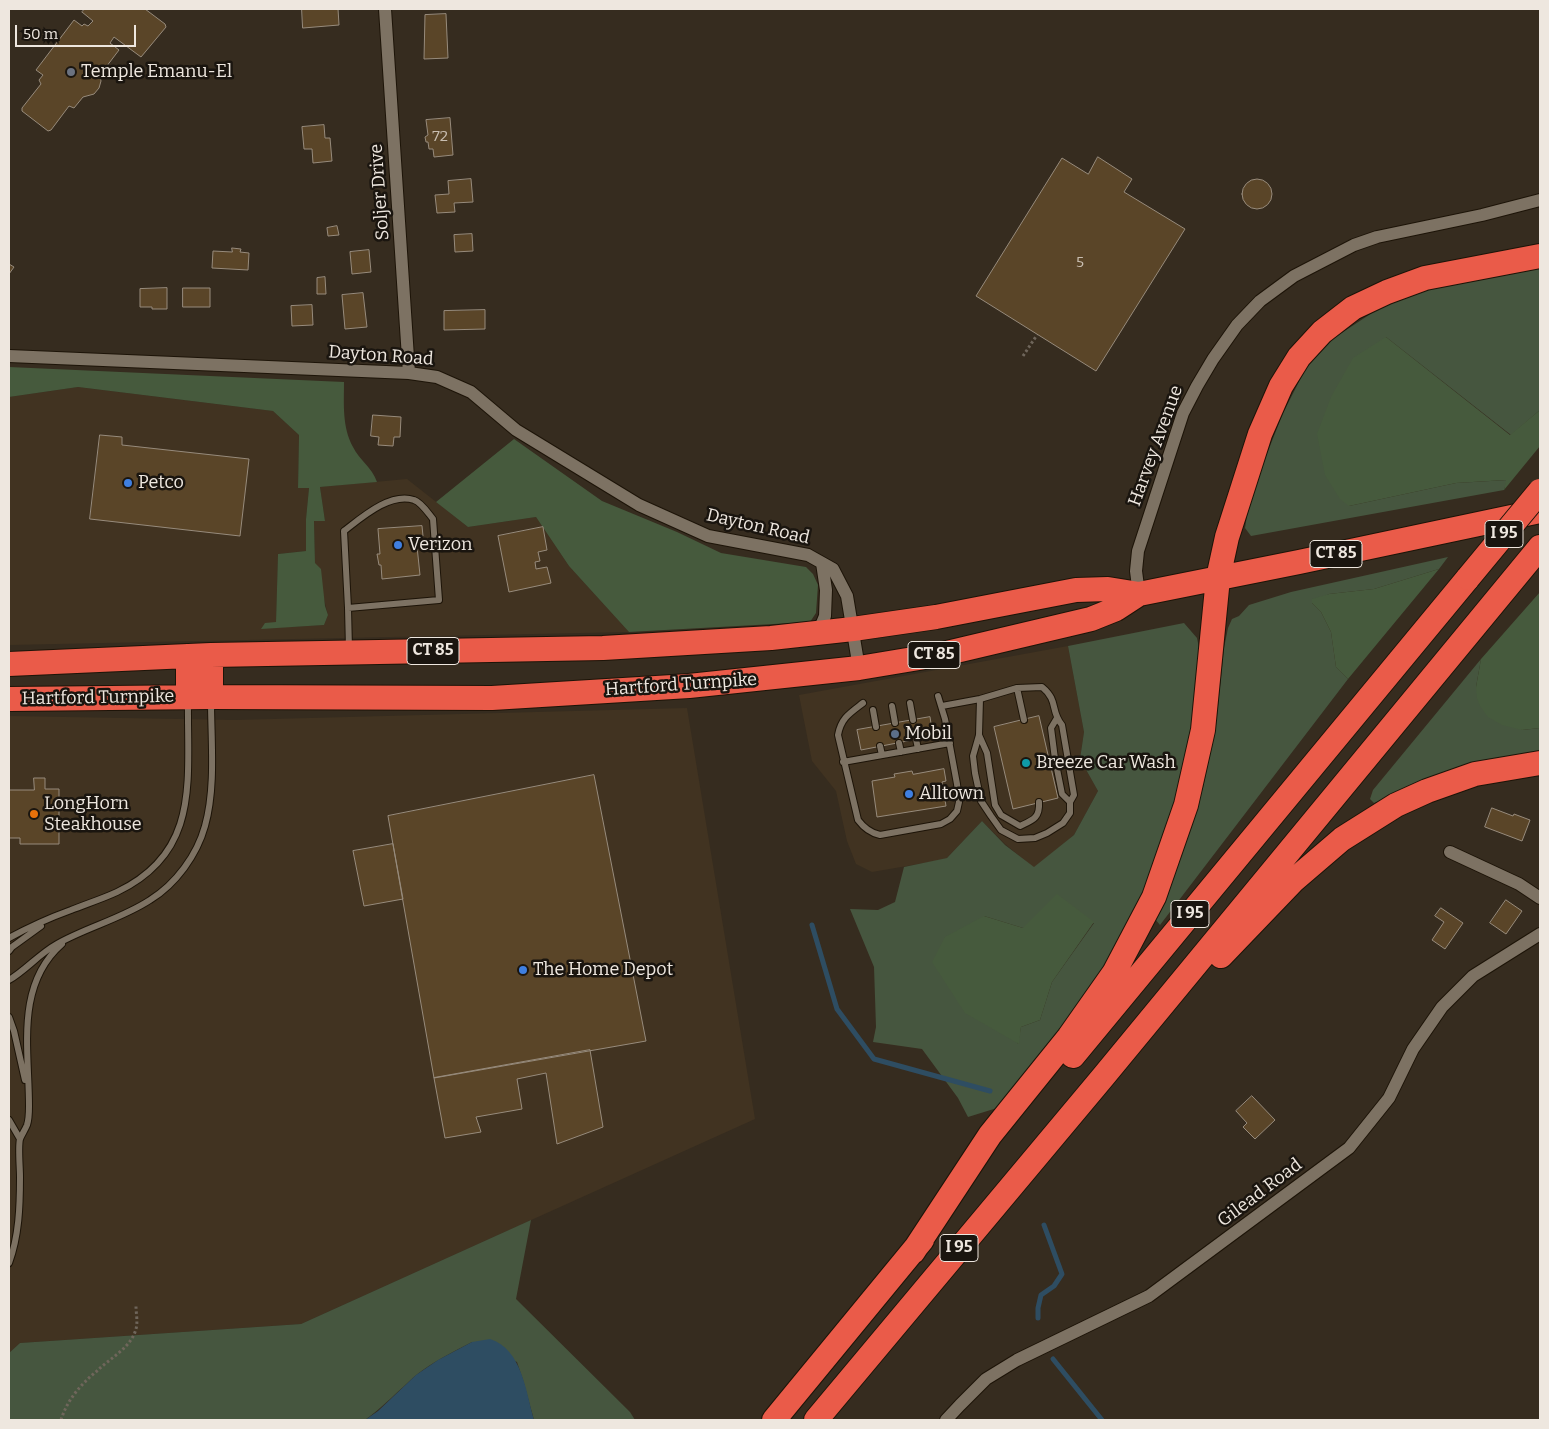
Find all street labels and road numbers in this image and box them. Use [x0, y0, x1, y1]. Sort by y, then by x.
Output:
street label: Soljer Drive [366, 143, 394, 241]
street label: Dayton Road [328, 342, 434, 370]
street label: Harvey Avenue [1124, 383, 1188, 509]
street label: Dayton Road [704, 505, 812, 549]
road number: I 95 [1485, 520, 1523, 548]
road number: CT 85 [1310, 540, 1362, 568]
road number: CT 85 [407, 637, 459, 664]
road number: CT 85 [908, 642, 960, 668]
street label: Hartford Turnpike [604, 669, 758, 701]
street label: Hartford Turnpike [22, 686, 174, 710]
road number: I 95 [1171, 901, 1209, 928]
street label: Gilead Road [1214, 1154, 1306, 1232]
road number: I 95 [940, 1234, 978, 1262]

